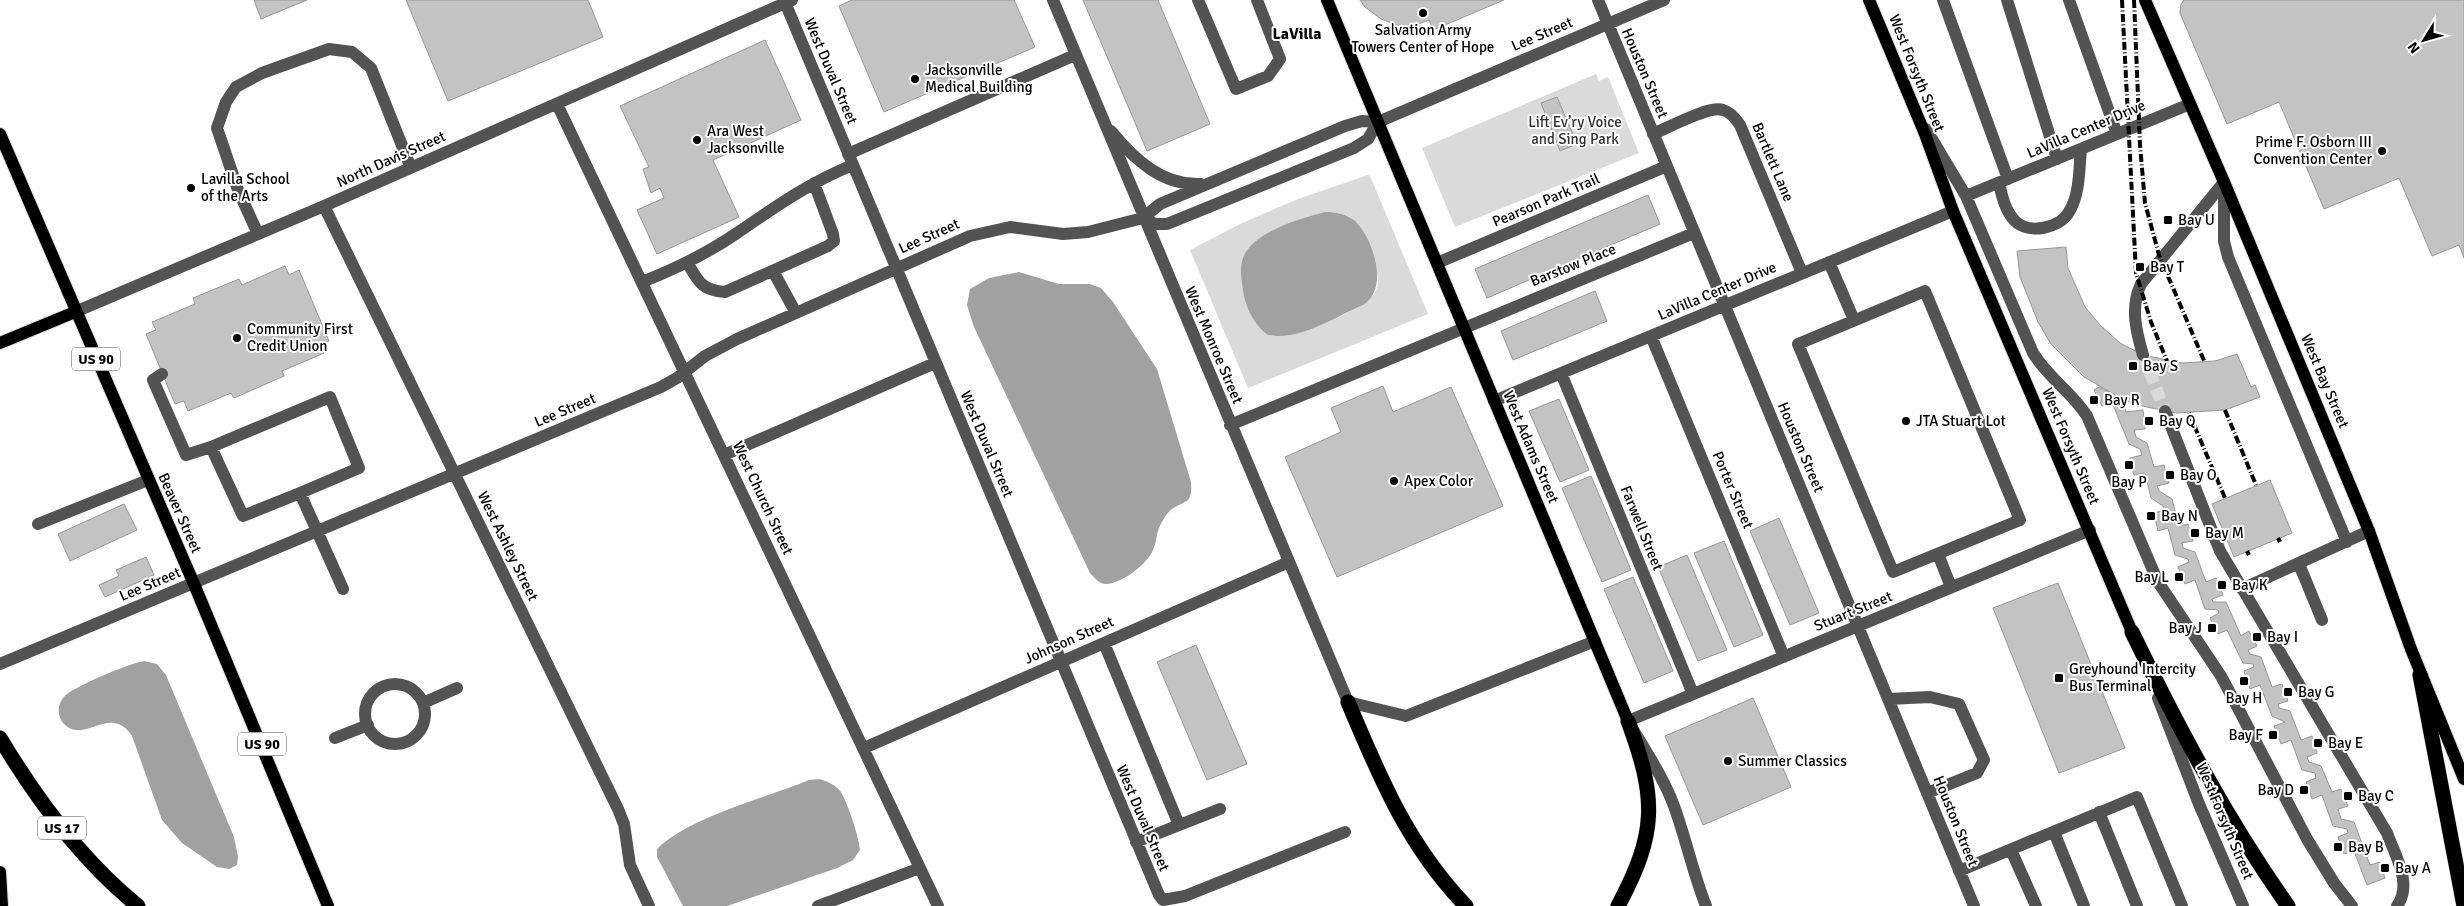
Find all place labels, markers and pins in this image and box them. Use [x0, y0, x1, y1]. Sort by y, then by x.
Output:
marker: Salvation Army Towers Center of Hope [1417, 7, 1429, 19]
place label: Salvation Army Towers Center of Hope [1352, 21, 1494, 56]
place label: Jacksonville Medical Building [925, 61, 1033, 96]
marker: Jacksonville Medical Building [909, 73, 921, 85]
place label: Ara West Jacksonville [707, 122, 785, 157]
place label: Prime F. Osborn III Convention Center [2253, 133, 2372, 168]
marker: Ara West Jacksonville [691, 134, 703, 146]
marker: Prime F. Osborn III Convention Center [2376, 145, 2388, 157]
place label: Lavilla School of the Arts [201, 170, 290, 205]
marker: Lavilla School of the Arts [185, 182, 197, 194]
place label: Bay U [2178, 211, 2215, 229]
marker: Bay U [2162, 214, 2174, 226]
place label: Bay T [2150, 258, 2185, 276]
marker: Bay T [2134, 261, 2146, 273]
place label: Community First Credit Union [247, 320, 353, 355]
marker: Community First Credit Union [231, 332, 243, 344]
place label: Bay S [2143, 357, 2178, 375]
marker: Bay S [2127, 360, 2139, 372]
place label: Bay R [2104, 391, 2140, 409]
marker: Bay R [2088, 394, 2100, 406]
place label: JTA Stuart Lot [1916, 412, 2006, 430]
place label: Bay Q [2159, 412, 2196, 430]
marker: JTA Stuart Lot [1900, 415, 1912, 427]
marker: Bay Q [2143, 415, 2155, 427]
marker: Bay P [2123, 459, 2135, 471]
place label: Bay O [2180, 466, 2217, 484]
marker: Bay O [2164, 469, 2176, 481]
place label: Apex Color [1404, 472, 1474, 490]
place label: Bay P [2111, 473, 2147, 491]
marker: Apex Color [1388, 475, 1400, 487]
place label: Bay N [2161, 507, 2198, 525]
marker: Bay N [2145, 510, 2157, 522]
place label: Bay M [2205, 524, 2244, 542]
marker: Bay M [2189, 527, 2201, 539]
place label: Bay L [2135, 568, 2169, 586]
marker: Bay L [2173, 571, 2185, 583]
place label: Bay K [2232, 576, 2268, 594]
marker: Bay K [2216, 579, 2228, 591]
place label: Bay J [2168, 619, 2202, 637]
marker: Bay J [2206, 622, 2218, 634]
place label: Bay I [2267, 628, 2298, 646]
marker: Bay I [2251, 631, 2263, 643]
place label: Greyhound Intercity Bus Terminal [2069, 660, 2196, 695]
marker: Greyhound Intercity Bus Terminal [2053, 672, 2065, 684]
marker: Bay H [2238, 675, 2250, 687]
place label: Bay G [2298, 683, 2334, 701]
marker: Bay G [2282, 686, 2294, 698]
place label: Bay H [2226, 689, 2262, 707]
place label: Bay F [2228, 726, 2263, 744]
marker: Bay F [2267, 729, 2279, 741]
place label: Bay E [2328, 734, 2363, 752]
marker: Bay E [2312, 737, 2324, 749]
place label: Summer Classics [1738, 752, 1847, 770]
marker: Summer Classics [1722, 755, 1734, 767]
place label: Bay D [2257, 781, 2294, 799]
marker: Bay D [2298, 784, 2310, 796]
place label: Bay C [2358, 787, 2394, 805]
marker: Bay C [2342, 790, 2354, 802]
place label: Bay B [2348, 838, 2384, 856]
marker: Bay B [2332, 841, 2344, 853]
place label: Bay A [2395, 859, 2431, 877]
marker: Bay A [2379, 862, 2391, 874]

